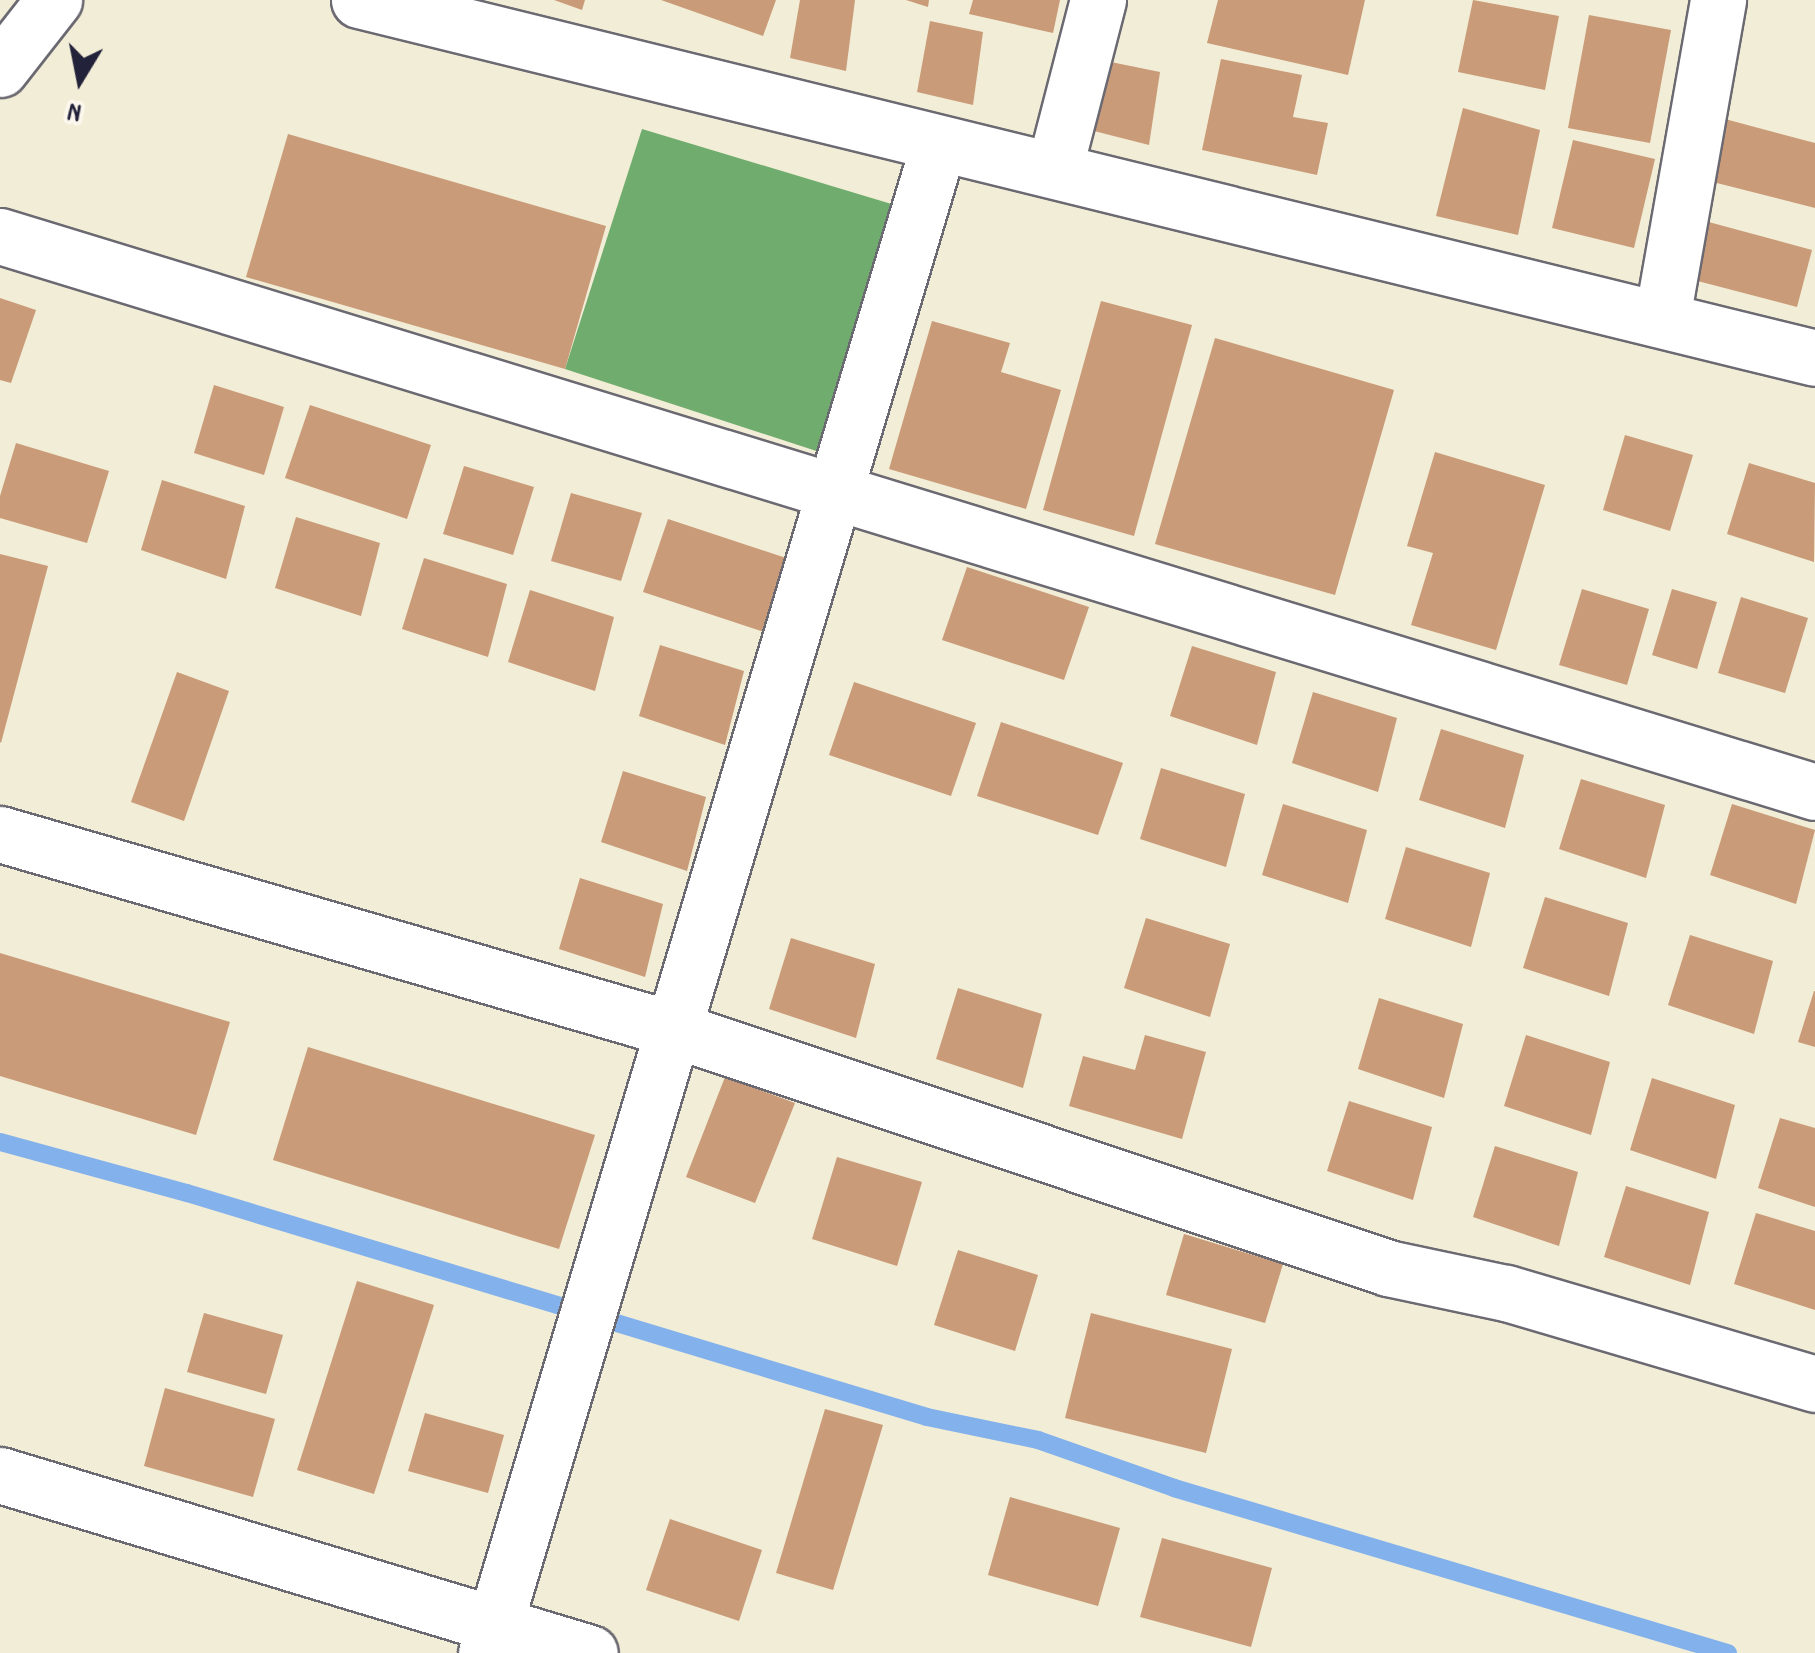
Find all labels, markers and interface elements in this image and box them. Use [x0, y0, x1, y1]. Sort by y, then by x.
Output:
north arrow [30, 30, 130, 130]
text: N [65, 89, 85, 130]

